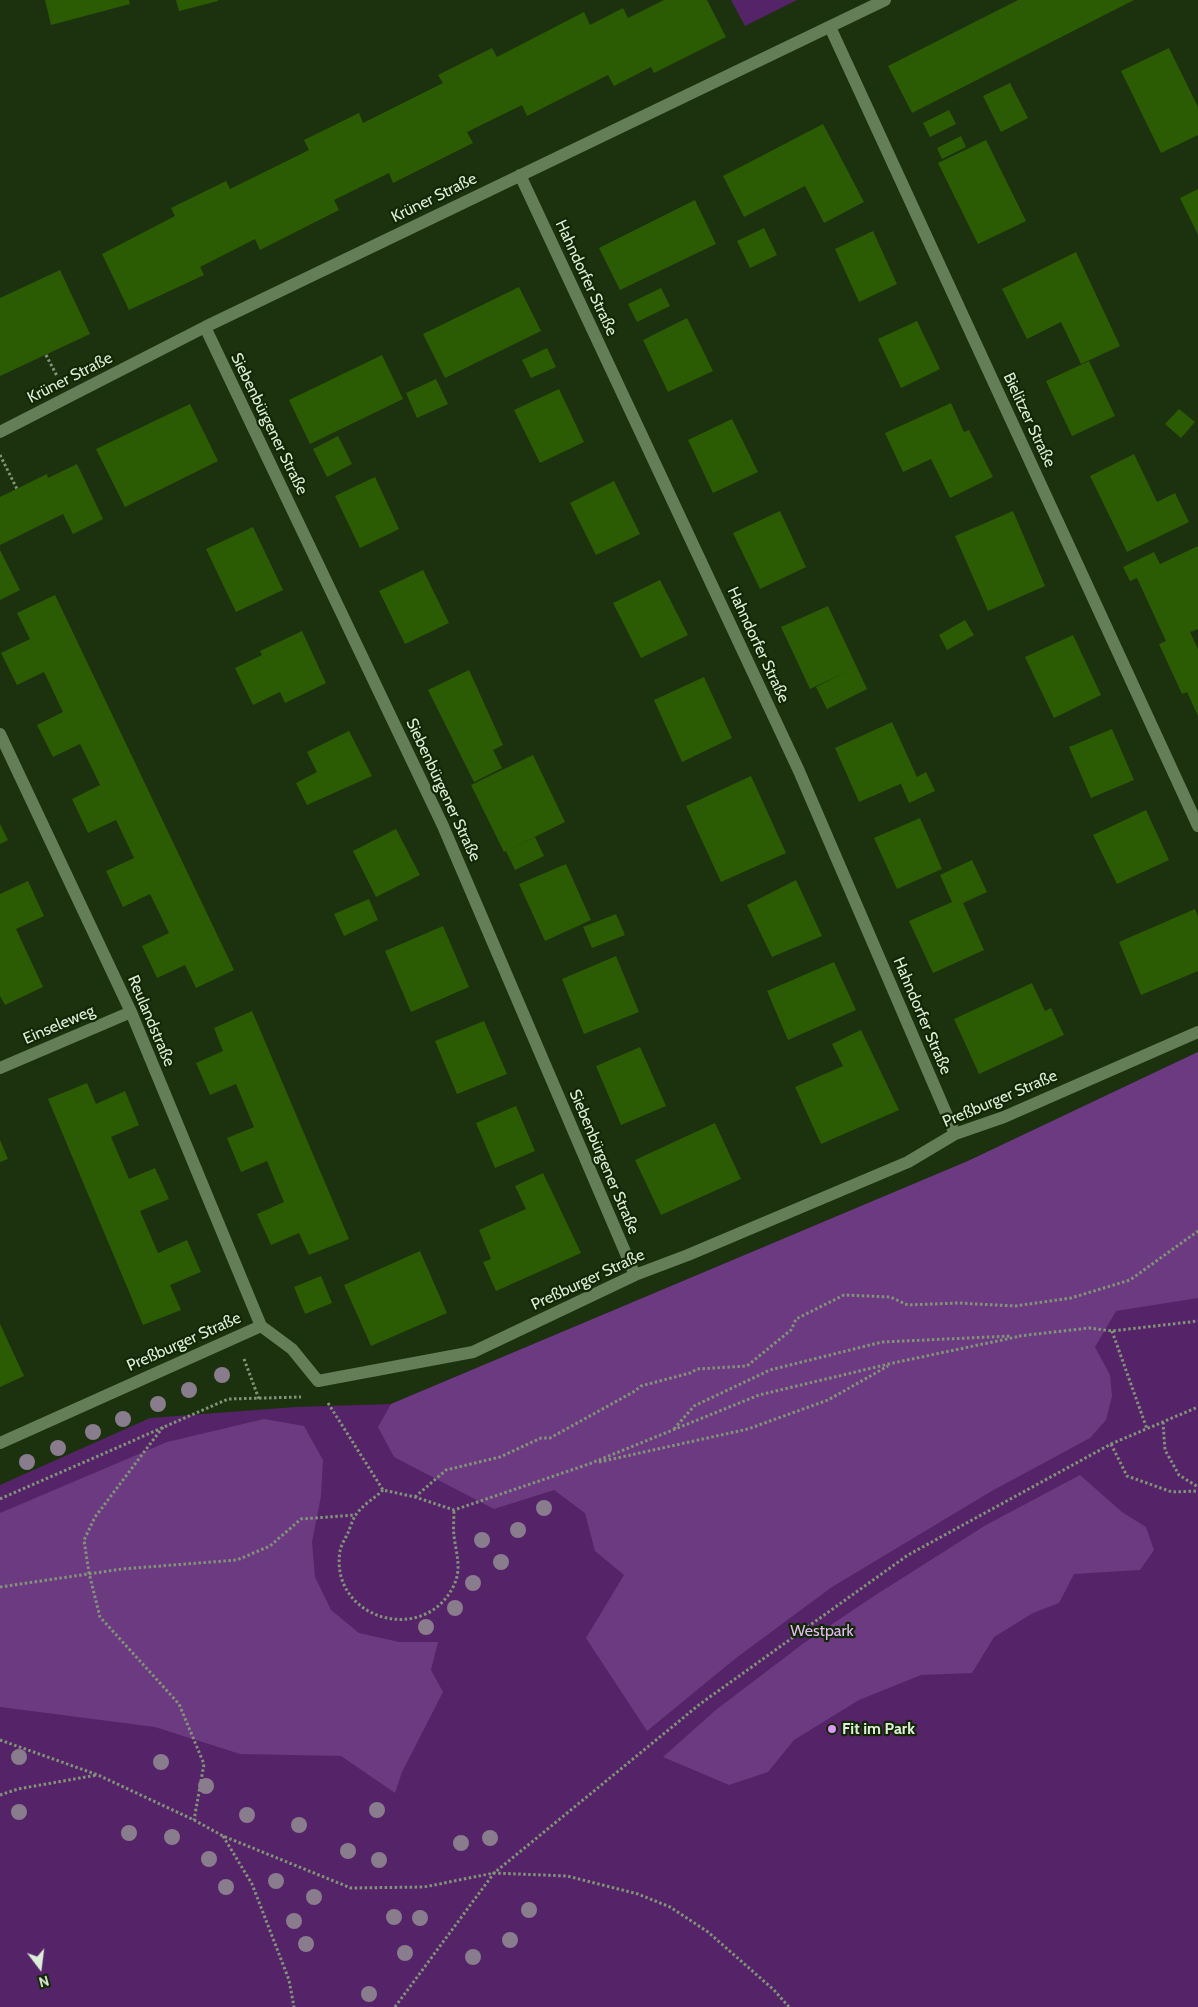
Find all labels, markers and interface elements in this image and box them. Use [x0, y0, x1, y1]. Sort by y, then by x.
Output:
street label: Krüner Straße [388, 169, 480, 227]
street label: Hahndorfer Straße [551, 217, 621, 339]
street label: Krüner Straße [24, 348, 116, 408]
street label: Siebenbürgener Straße [226, 350, 312, 498]
street label: Bielitzer Straße [999, 370, 1059, 470]
street label: Hahndorfer Straße [723, 584, 793, 706]
street label: Siebenbürgener Straße [401, 715, 485, 865]
street label: Hahndorfer Straße [889, 954, 955, 1078]
street label: Reulandstraße [123, 973, 179, 1069]
street label: Einseleweg [20, 1001, 98, 1049]
street label: Preßburger Straße [940, 1066, 1060, 1132]
street label: Siebenbürgener Straße [565, 1087, 643, 1237]
street label: Preßburger Straße [528, 1245, 648, 1315]
street label: Preßburger Straße [124, 1308, 244, 1376]
park label: Westpark [790, 1621, 854, 1641]
place label: Fit im Park [842, 1719, 915, 1739]
marker: Fit im Park [826, 1723, 838, 1735]
north arrow [15, 1942, 65, 1992]
text: N [37, 1972, 51, 1991]

